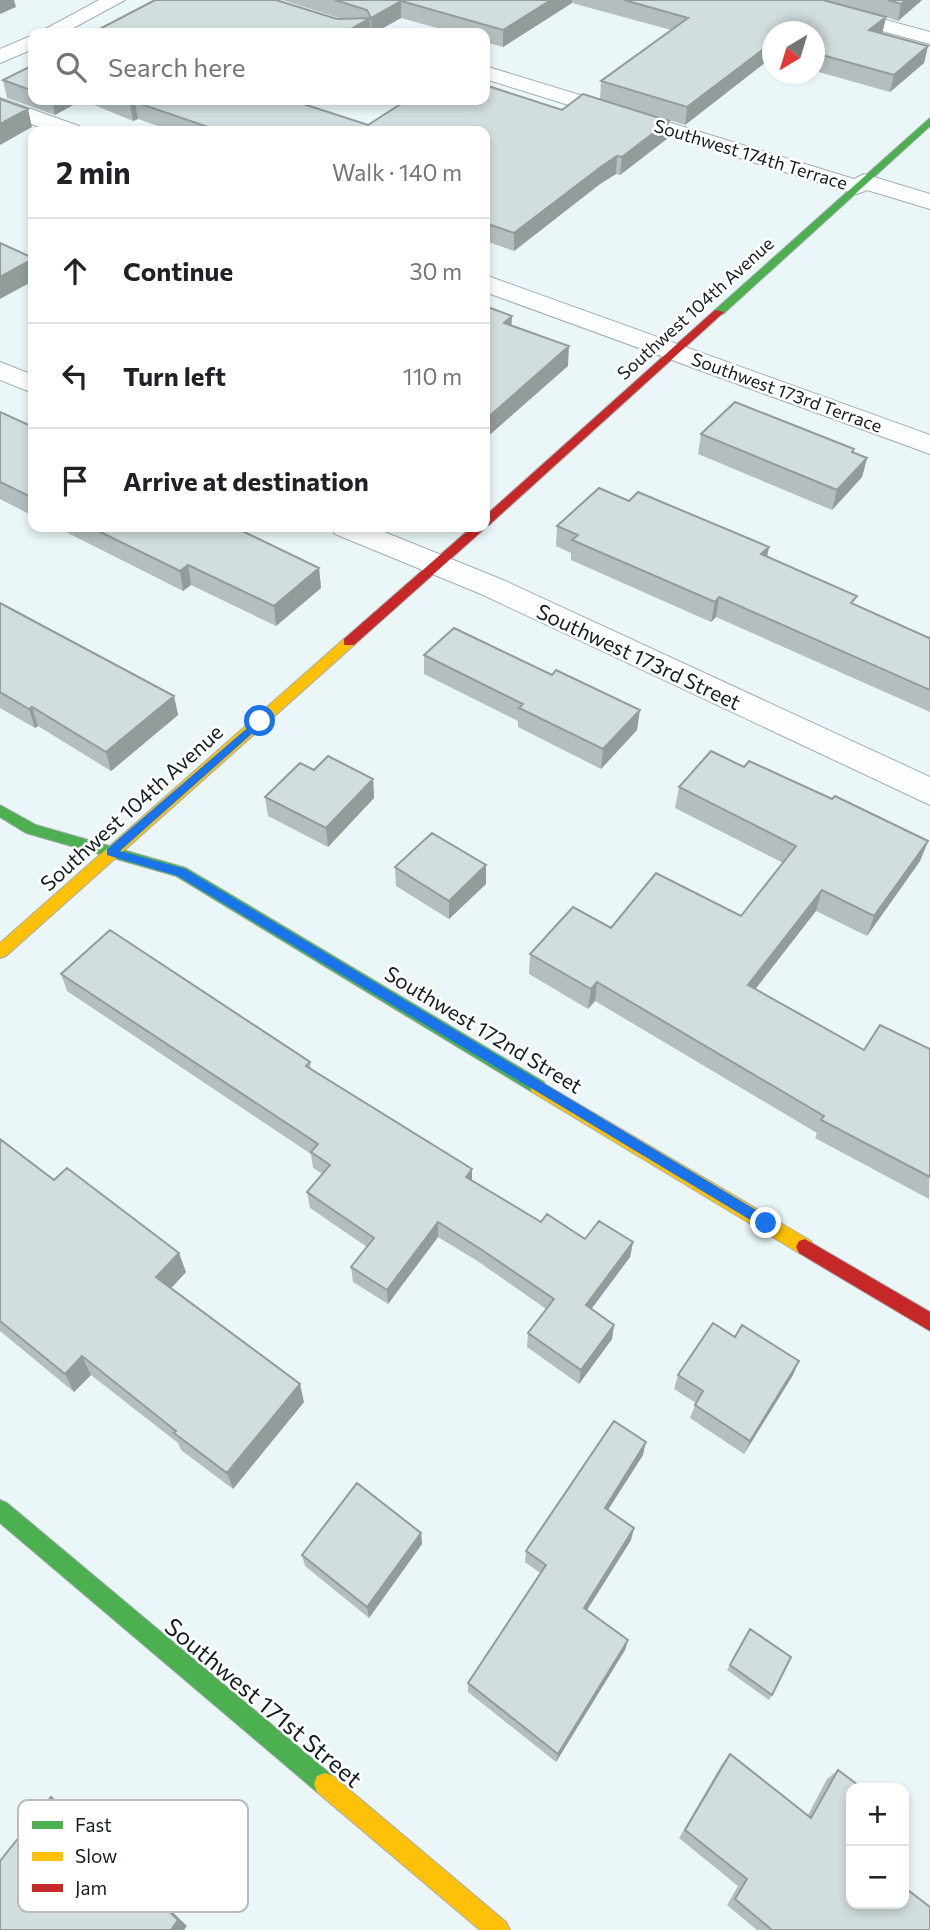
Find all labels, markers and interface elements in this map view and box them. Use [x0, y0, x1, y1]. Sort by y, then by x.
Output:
north arrow [762, 21, 825, 84]
search box [28, 28, 490, 105]
icon: search [52, 48, 90, 86]
text: Search here [108, 51, 246, 82]
street label: Southwest 174th Terrace [652, 114, 850, 194]
text: 2 min [56, 153, 131, 190]
text: Walk · 140 m [332, 158, 462, 186]
street label: Southwest 104th Avenue [612, 232, 778, 384]
icon: ahead [56, 252, 94, 290]
text: Continue [123, 255, 233, 286]
text: 30 m [409, 257, 462, 285]
street label: Southwest 173rd Terrace [689, 347, 885, 437]
icon: left [56, 357, 94, 395]
text: Turn left [123, 360, 226, 391]
text: 110 m [403, 362, 462, 390]
icon: arrive [56, 462, 94, 500]
text: Arrive at destination [123, 465, 369, 496]
street label: Southwest 173rd Street [533, 598, 745, 714]
route start [244, 705, 275, 736]
street label: Southwest 104th Avenue [35, 719, 227, 895]
street label: Southwest 172nd Street [381, 960, 587, 1098]
route end [750, 1207, 781, 1238]
street label: Southwest 171st Street [160, 1611, 369, 1793]
map controls [846, 1783, 909, 1909]
button: + [846, 1783, 909, 1846]
legend [18, 1800, 248, 1912]
text: Fast [75, 1813, 112, 1836]
text: Slow [75, 1844, 117, 1867]
button: − [846, 1846, 909, 1909]
text: Jam [75, 1876, 107, 1899]

